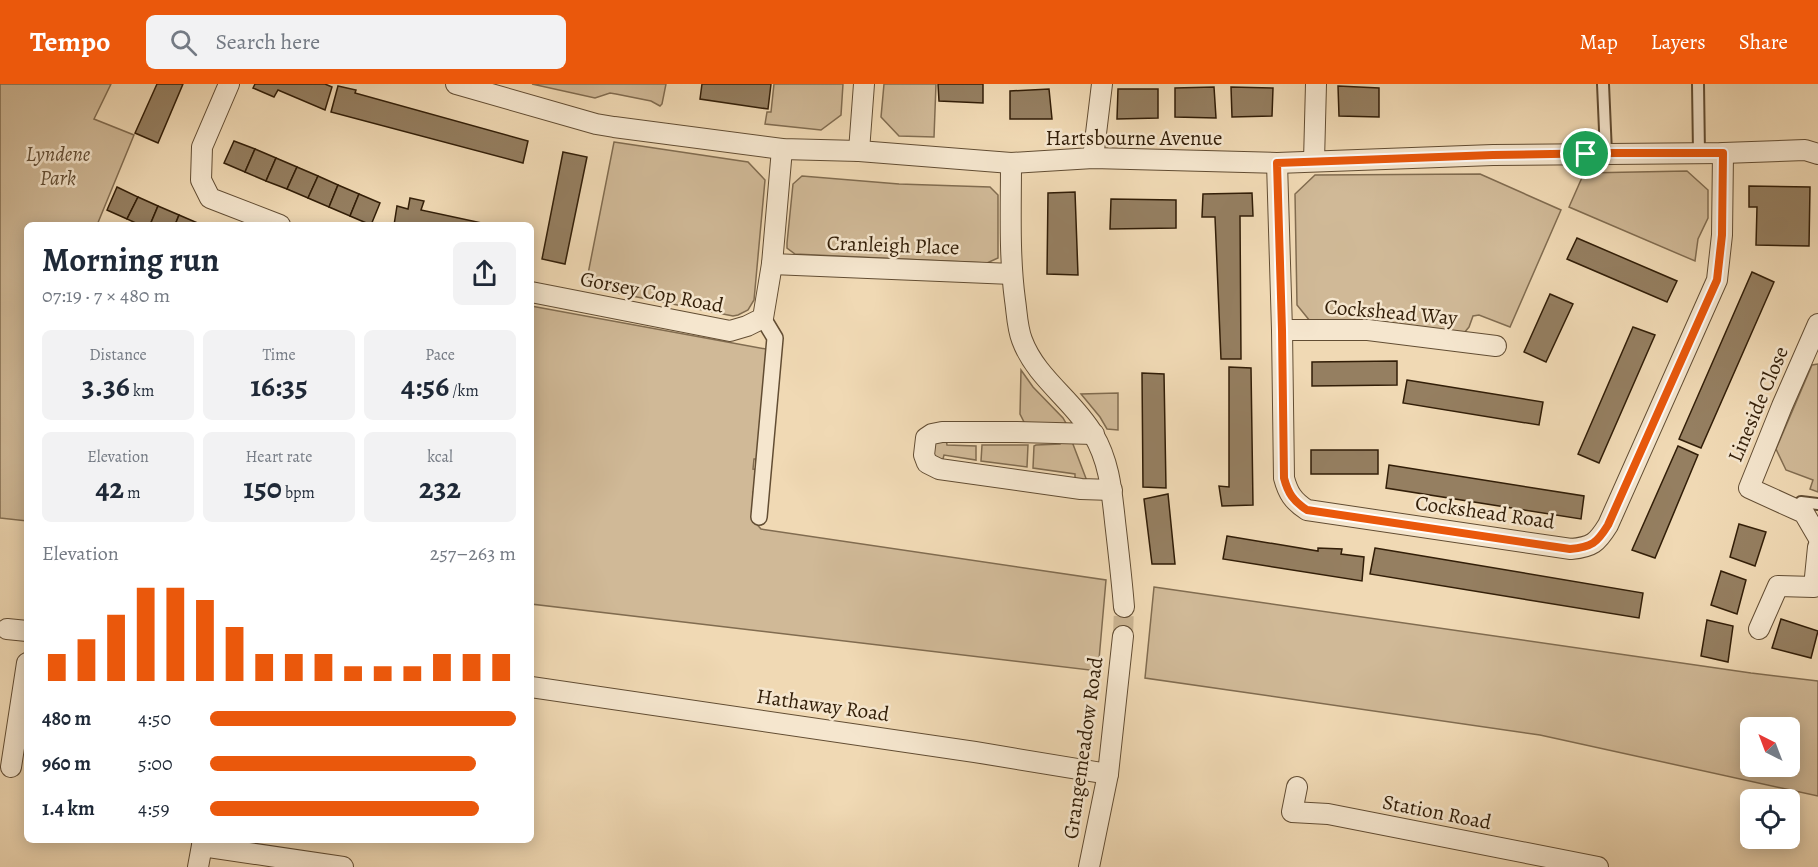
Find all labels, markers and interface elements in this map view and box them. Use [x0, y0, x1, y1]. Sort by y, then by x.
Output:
search box [146, 15, 566, 69]
text: Tempo [30, 23, 110, 61]
icon: search [167, 26, 200, 59]
text: Search here [215, 27, 320, 57]
text: Map [1579, 28, 1618, 56]
text: Layers [1651, 28, 1706, 56]
text: Share [1739, 28, 1788, 56]
street label: Hartsbourne Avenue [1046, 124, 1222, 152]
pin [1560, 128, 1611, 179]
icon: arrive [1569, 137, 1602, 170]
park label: Lyndene Park [26, 140, 91, 192]
street label: Cranleigh Place [826, 229, 960, 261]
text: Morning run [42, 237, 219, 282]
button: share [453, 242, 516, 305]
street label: Gorsey Cop Road [578, 264, 727, 320]
text: 07:19 · 7 × 480 m [42, 282, 170, 309]
street label: Cockshead Way [1323, 292, 1459, 332]
street label: Lineside Close [1721, 342, 1795, 466]
text: Distance [89, 344, 147, 366]
text: Time [262, 344, 296, 366]
text: Pace [425, 344, 455, 366]
text: 3.36 [82, 366, 130, 406]
text: 16:35 [250, 366, 308, 406]
text: 4:56 [401, 366, 449, 406]
text: km [130, 380, 154, 402]
text: /km [449, 380, 479, 402]
text: Elevation [87, 446, 149, 468]
text: Heart rate [246, 446, 312, 468]
text: kcal [427, 446, 453, 468]
text: 42 [95, 468, 124, 508]
text: 150 [243, 468, 282, 508]
text: 232 [419, 468, 461, 508]
text: m [124, 482, 141, 504]
text: bpm [282, 482, 315, 504]
street label: Cockshead Road [1413, 488, 1557, 536]
text: Elevation [42, 540, 119, 567]
text: 257–263 m [430, 540, 516, 567]
street label: Grangemeadow Road [1056, 655, 1110, 841]
street label: Hathaway Road [755, 682, 892, 728]
text: 480 m [42, 705, 91, 732]
text: 4:50 [138, 705, 171, 732]
north arrow [1740, 717, 1800, 777]
map controls [1740, 717, 1800, 849]
text: 960 m [42, 750, 91, 777]
text: 5:00 [138, 750, 173, 777]
street label: Station Road [1380, 788, 1495, 836]
button: locate [1740, 789, 1800, 849]
text: 1.4 km [42, 795, 95, 822]
text: 4:59 [138, 795, 170, 822]

